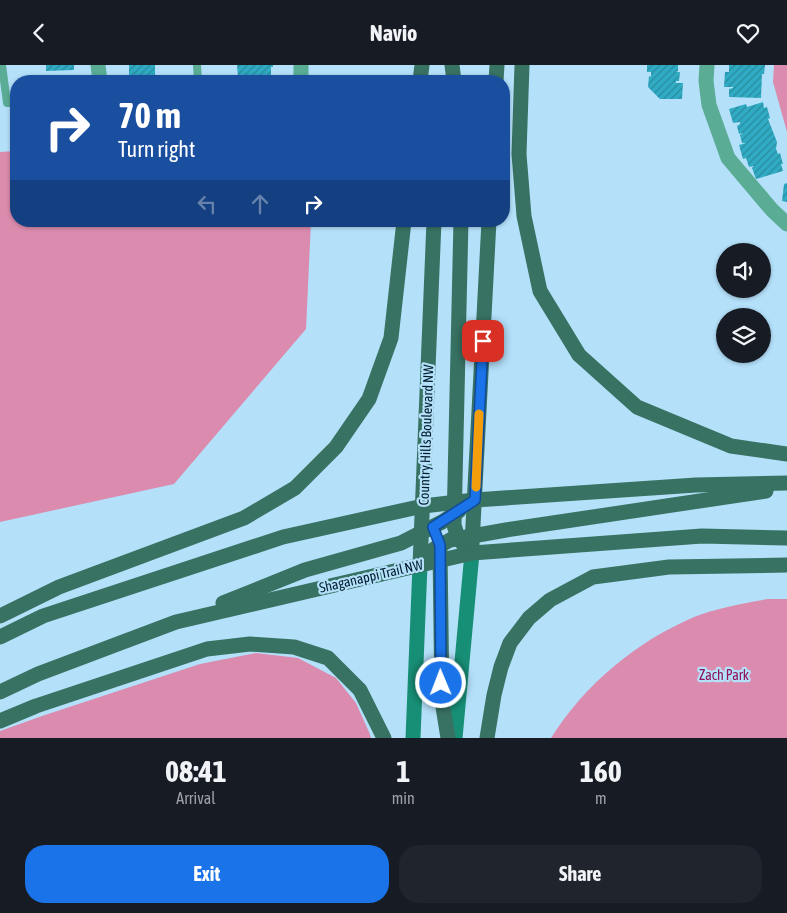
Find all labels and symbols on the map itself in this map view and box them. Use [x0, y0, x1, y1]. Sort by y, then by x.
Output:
pin [462, 320, 504, 362]
street label: Country Hills Boulevard NW [416, 363, 436, 506]
street label: Shaganappi Trail NW [318, 556, 425, 596]
position arrow [414, 656, 466, 708]
park label: Zach Park [699, 667, 749, 683]

